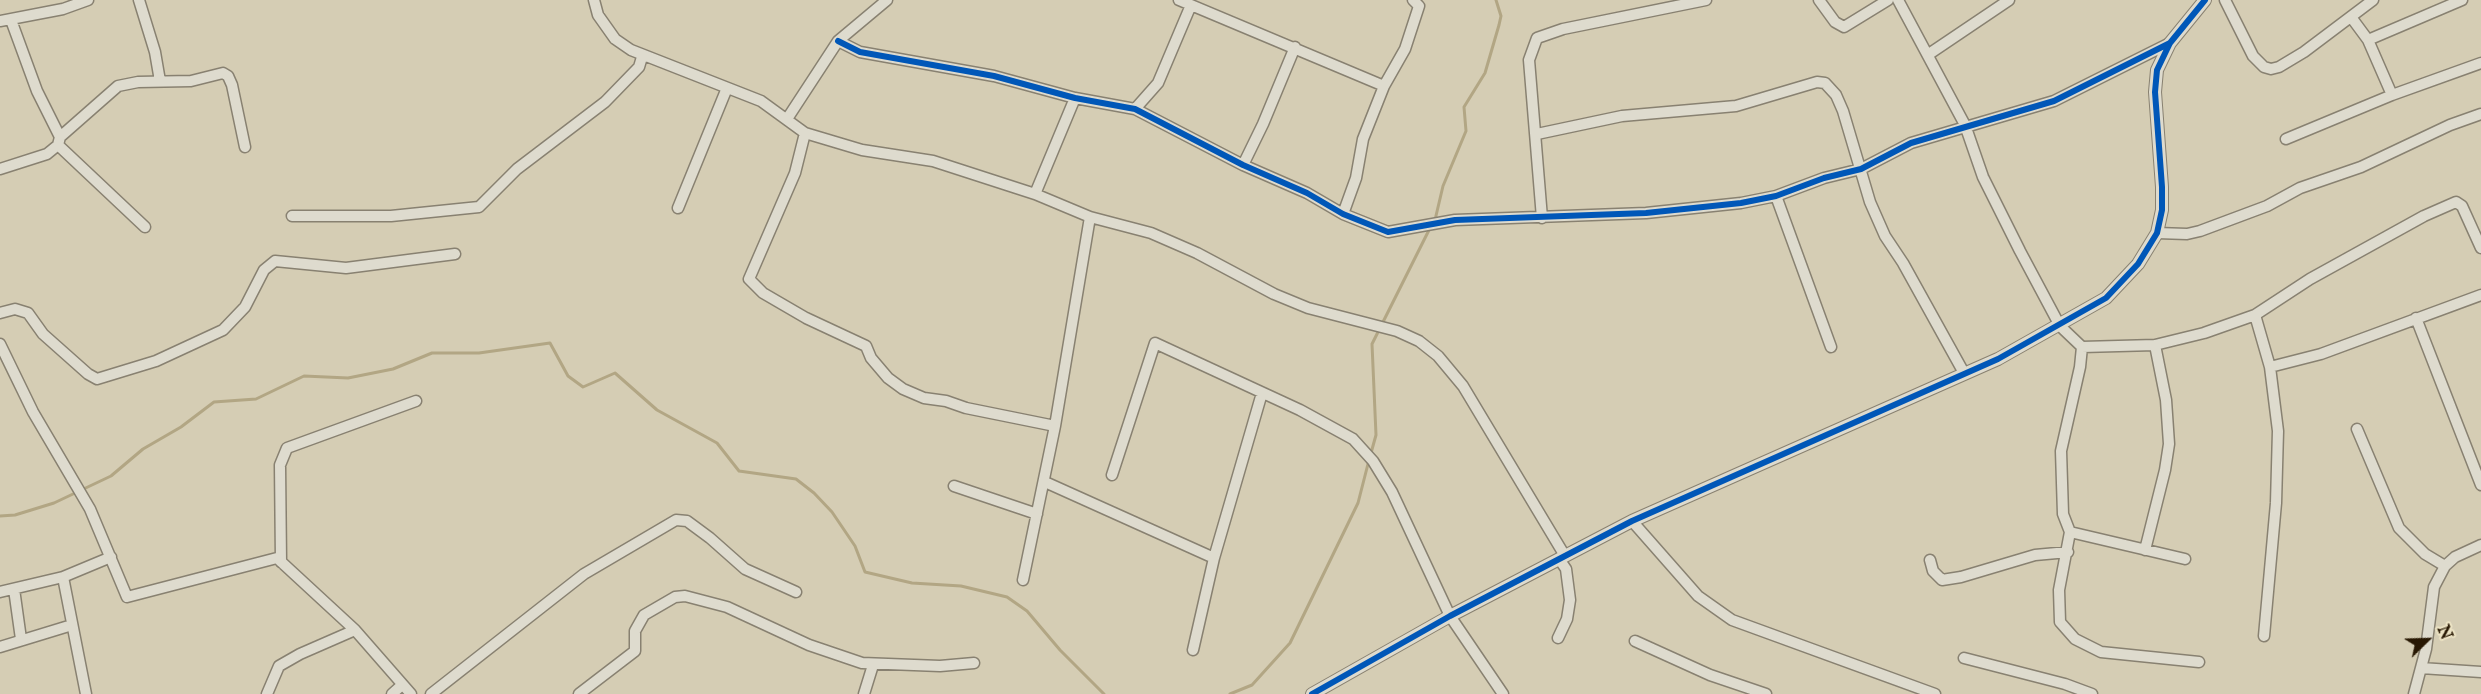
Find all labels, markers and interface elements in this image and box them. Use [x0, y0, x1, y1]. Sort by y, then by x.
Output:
north arrow [2397, 610, 2457, 670]
text: N [2432, 623, 2455, 643]

